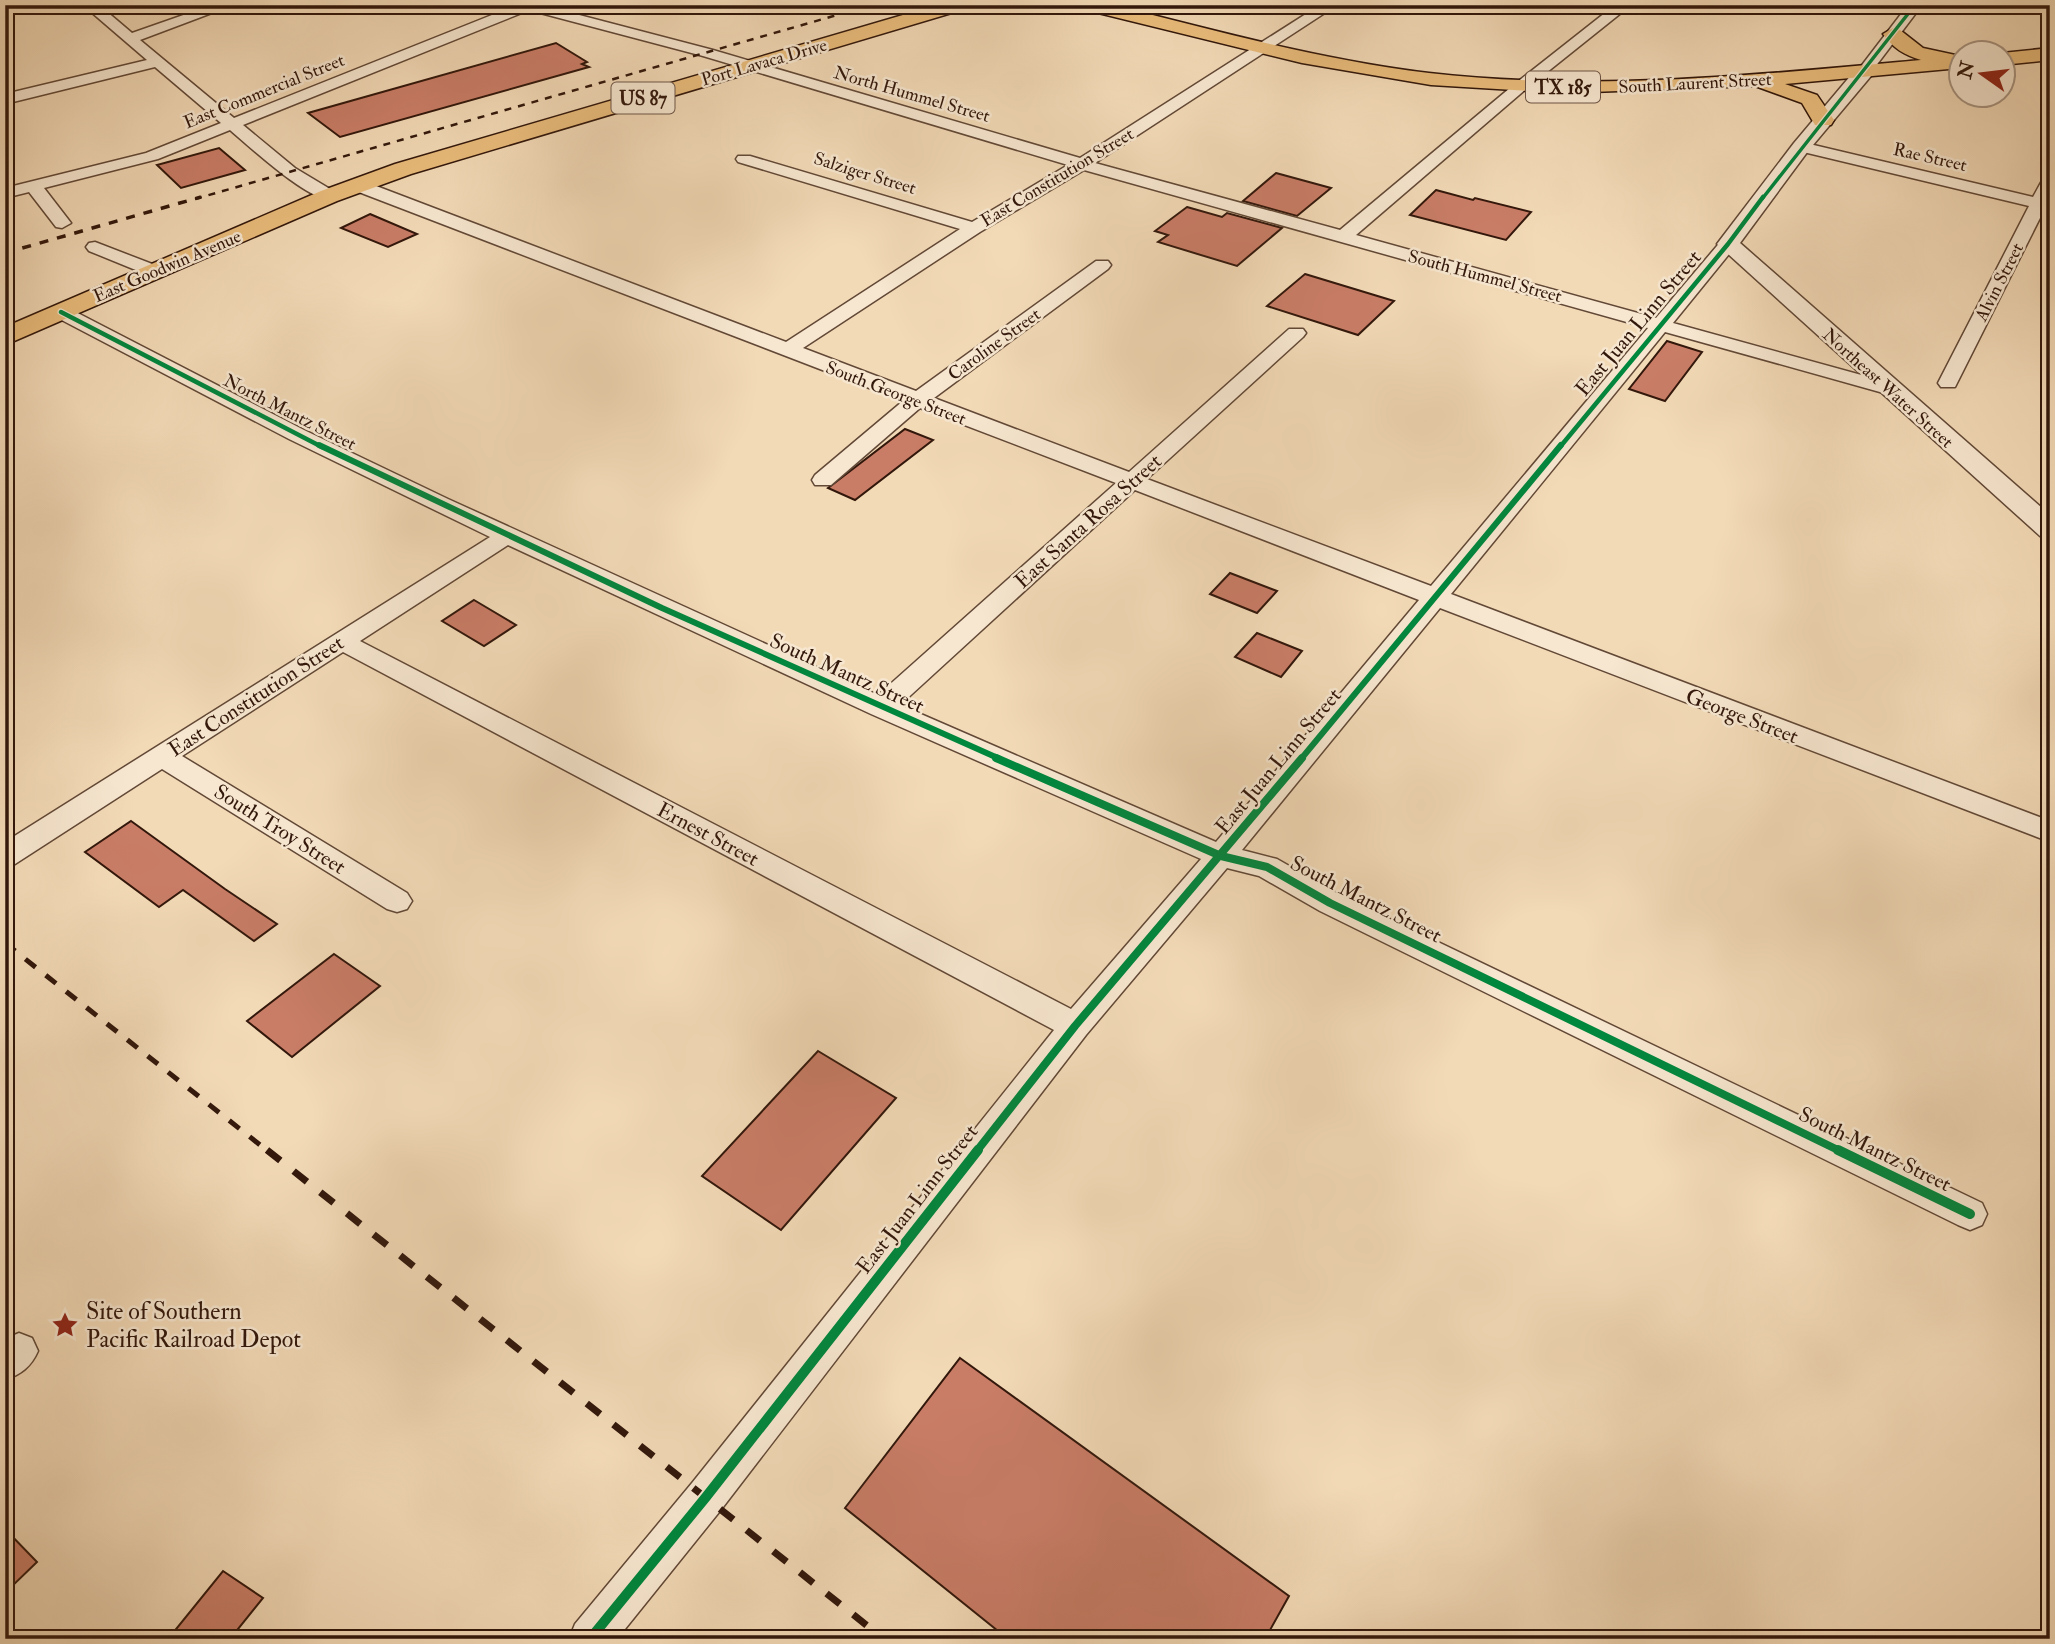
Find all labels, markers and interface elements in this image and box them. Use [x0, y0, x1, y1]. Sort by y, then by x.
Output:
street label: Port Lavaca Drive [699, 33, 830, 91]
north arrow [1946, 38, 2016, 108]
street label: East Commercial Street [180, 49, 348, 134]
text: N [1953, 58, 1980, 82]
street label: North Hummel Street [831, 61, 993, 128]
street label: South Laurent Street [1618, 68, 1772, 99]
road number: TX 185 [1526, 72, 1600, 102]
road number: US 87 [612, 82, 674, 114]
street label: East Constitution Street [976, 122, 1138, 232]
street label: Rae Street [1891, 138, 1969, 177]
street label: Salziger Street [811, 147, 919, 200]
street label: East Goodwin Avenue [90, 225, 245, 308]
street label: Alvin Street [1969, 239, 2029, 326]
street label: South Hummel Street [1406, 245, 1564, 308]
street label: East Juan Linn Street [1569, 245, 1708, 402]
street label: Caroline Street [943, 303, 1045, 386]
street label: Northeast Water Street [1817, 323, 1958, 453]
street label: South George Street [822, 356, 969, 431]
street label: North Mantz Street [220, 369, 360, 456]
street label: East Santa Rosa Street [1009, 448, 1168, 595]
street label: South Mantz Street [765, 627, 928, 720]
street label: East Constitution Street [163, 629, 349, 763]
street label: East Juan Linn Street [1209, 683, 1348, 840]
street label: George Street [1682, 683, 1802, 750]
street label: South Troy Street [209, 778, 351, 881]
street label: Ernest Street [652, 796, 764, 873]
street label: South Mantz Street [1286, 850, 1446, 949]
street label: South Mantz Street [1794, 1101, 1956, 1198]
street label: East Juan Linn Street [851, 1119, 984, 1280]
place label: Site of Southern Pacific Railroad Depot [86, 1296, 301, 1355]
place icon: Site of Southern Pacific Railroad Depot [50, 1310, 80, 1340]

